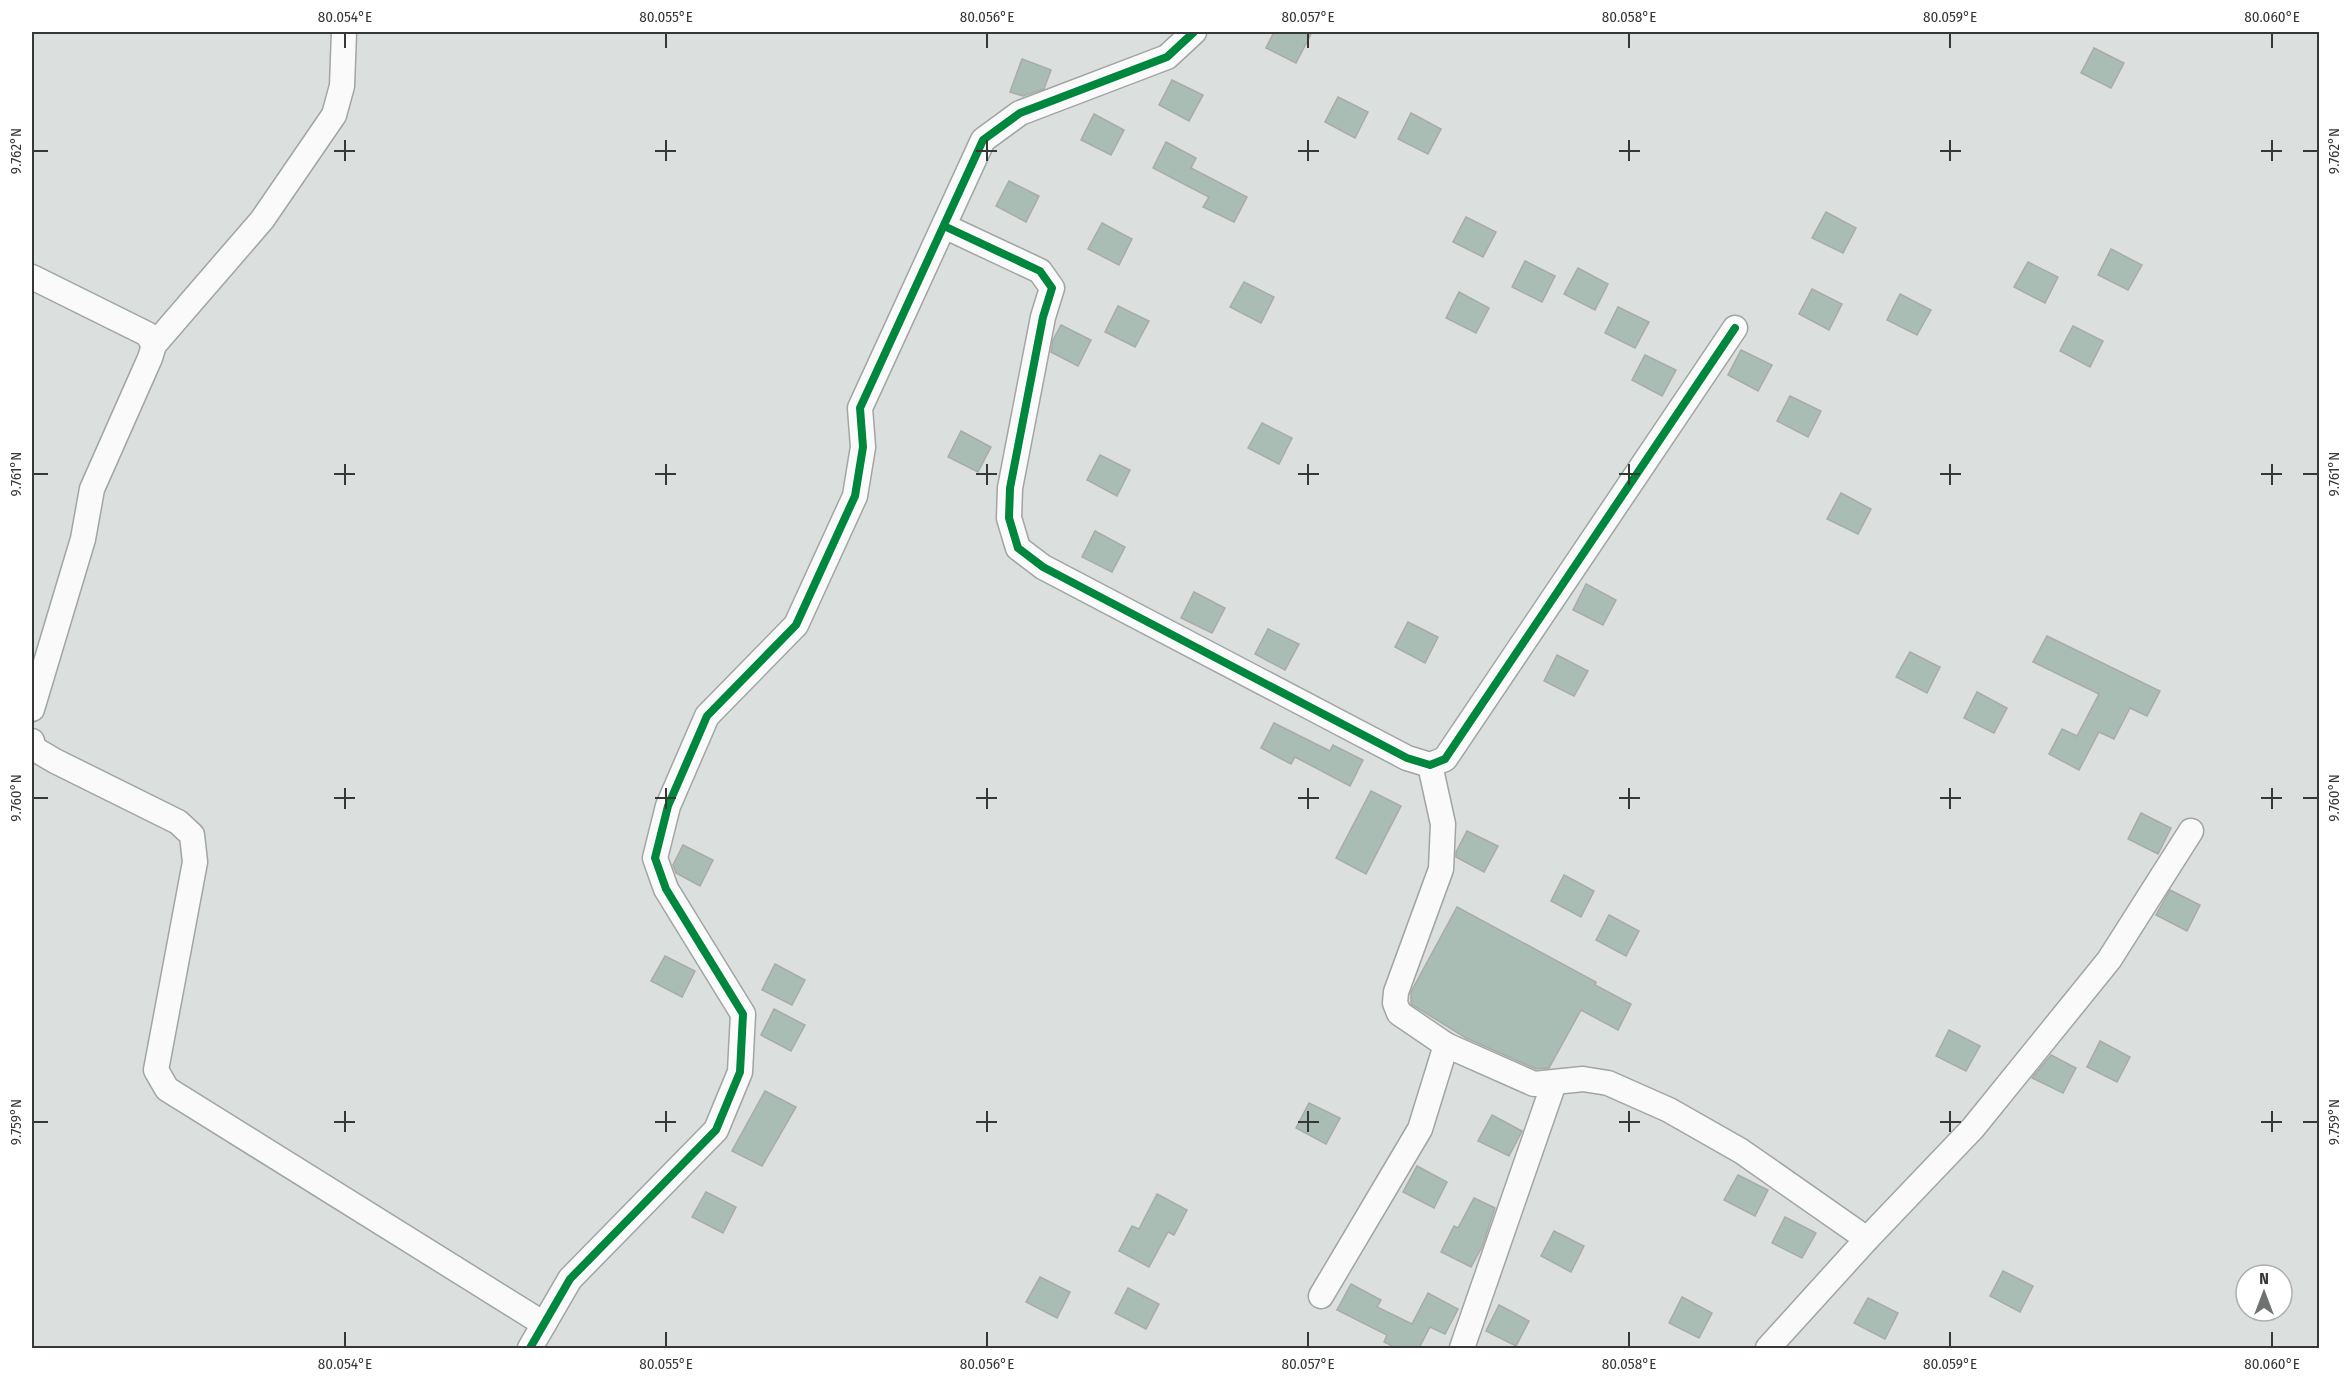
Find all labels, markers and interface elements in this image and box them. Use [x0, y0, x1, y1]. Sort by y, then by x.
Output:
text: 80.054°E [318, 8, 372, 26]
text: 80.055°E [639, 8, 693, 26]
text: 80.056°E [960, 8, 1014, 26]
text: 80.057°E [1282, 8, 1335, 26]
text: 80.058°E [1602, 8, 1656, 26]
text: 80.059°E [1923, 8, 1977, 26]
text: 80.060°E [2244, 8, 2300, 26]
text: 9.762°N [7, 128, 25, 174]
text: 9.762°N [2325, 128, 2343, 174]
text: 9.761°N [7, 452, 25, 496]
text: 9.761°N [2325, 452, 2343, 496]
text: 9.760°N [7, 774, 25, 822]
text: 9.760°N [2325, 774, 2343, 822]
text: 9.759°N [7, 1099, 25, 1145]
text: 9.759°N [2325, 1099, 2343, 1145]
north arrow [2234, 1263, 2294, 1323]
text: N [2259, 1269, 2269, 1288]
text: 80.054°E [318, 1355, 372, 1373]
text: 80.055°E [639, 1355, 693, 1373]
text: 80.056°E [960, 1355, 1014, 1373]
text: 80.057°E [1282, 1355, 1335, 1373]
text: 80.058°E [1602, 1355, 1656, 1373]
text: 80.059°E [1923, 1355, 1977, 1373]
text: 80.060°E [2244, 1355, 2300, 1373]

